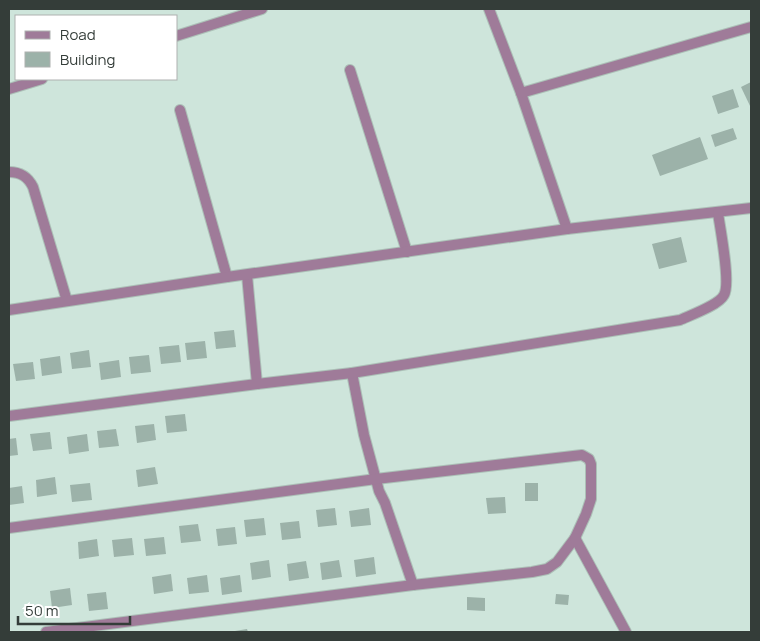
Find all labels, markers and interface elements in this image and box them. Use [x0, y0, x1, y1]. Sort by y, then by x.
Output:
legend [15, 15, 178, 80]
text: Road [60, 24, 96, 45]
text: Building [60, 49, 115, 70]
scale bar [18, 594, 130, 626]
text: 50 m [25, 600, 59, 621]

